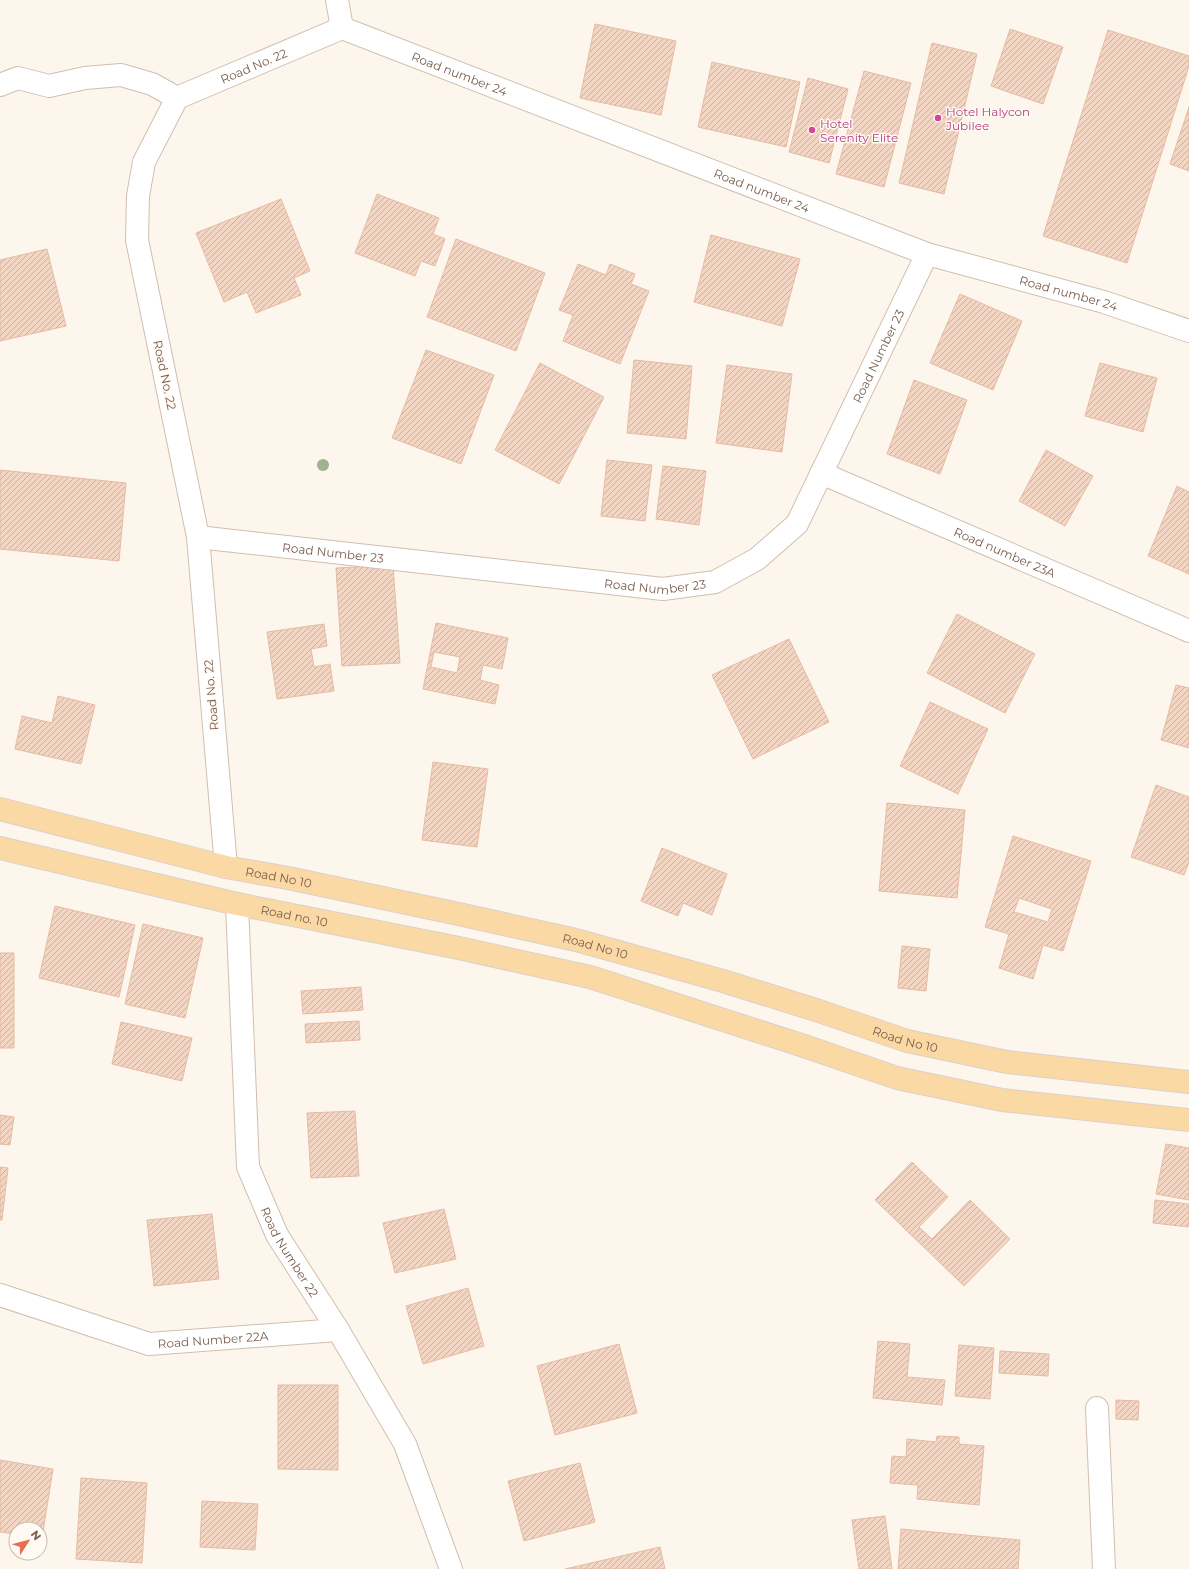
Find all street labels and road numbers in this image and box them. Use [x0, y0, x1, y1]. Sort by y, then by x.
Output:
street label: Road No. 22 [218, 45, 289, 86]
street label: Road number 24 [410, 48, 510, 99]
street label: Road number 24 [712, 165, 812, 215]
street label: Road number 24 [1018, 272, 1120, 314]
street label: Road Number 23 [849, 306, 907, 405]
street label: Road No. 22 [150, 339, 180, 411]
street label: Road number 23A [952, 523, 1058, 580]
street label: Road Number 23 [282, 539, 385, 565]
street label: Road Number 23 [604, 575, 707, 597]
street label: Road No. 22 [200, 659, 222, 731]
street label: Road No 10 [244, 863, 313, 890]
street label: Road no. 10 [260, 901, 329, 929]
street label: Road No 10 [561, 930, 630, 962]
street label: Road No 10 [871, 1022, 940, 1055]
street label: Road Number 22 [258, 1204, 322, 1300]
street label: Road Number 22A [157, 1328, 269, 1351]

